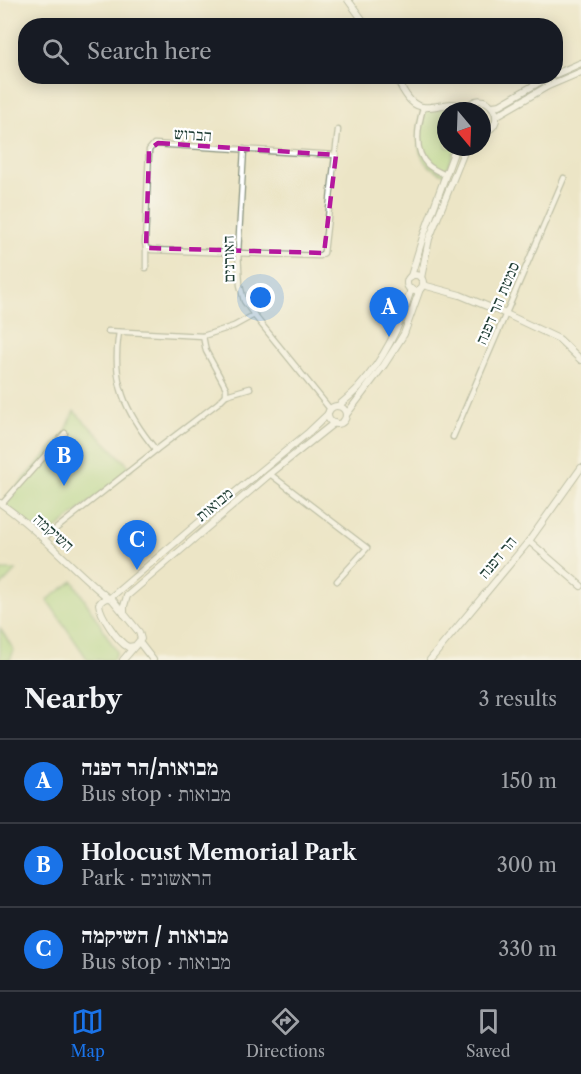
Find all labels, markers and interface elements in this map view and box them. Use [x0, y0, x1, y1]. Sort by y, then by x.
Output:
search box [18, 18, 563, 84]
icon: search [39, 35, 72, 68]
text: Search here [87, 38, 212, 65]
north arrow [437, 102, 491, 156]
street label: הברוש [173, 123, 213, 145]
street label: האורנים [218, 235, 238, 283]
street label: סמטת הר דפנה [471, 259, 523, 347]
your location [246, 283, 275, 312]
pin: A [370, 288, 408, 337]
pin: B [44, 436, 84, 486]
street label: מבואות [191, 483, 237, 525]
street label: השיקמה [30, 509, 78, 555]
pin: C [118, 520, 156, 570]
street label: הר דפנה [473, 532, 521, 582]
text: Nearby [24, 683, 122, 715]
text: 3 results [479, 687, 557, 711]
text: מבואות/הר דפנה [81, 754, 218, 781]
text: A [36, 769, 51, 793]
text: 150 m [501, 769, 557, 793]
text: Bus stop · מבואות [81, 782, 231, 806]
text: Holocust Memorial Park [81, 839, 357, 866]
text: B [36, 853, 51, 877]
text: 300 m [497, 853, 557, 877]
text: Park · הראשונים [81, 866, 212, 890]
text: מבואות / השיקמה [81, 922, 229, 949]
text: C [35, 937, 52, 961]
text: 330 m [498, 937, 557, 961]
text: Bus stop · מבואות [81, 950, 231, 974]
tab: Map [71, 1005, 105, 1061]
tab: Directions [246, 1005, 325, 1061]
tab: Saved [466, 1005, 510, 1061]

